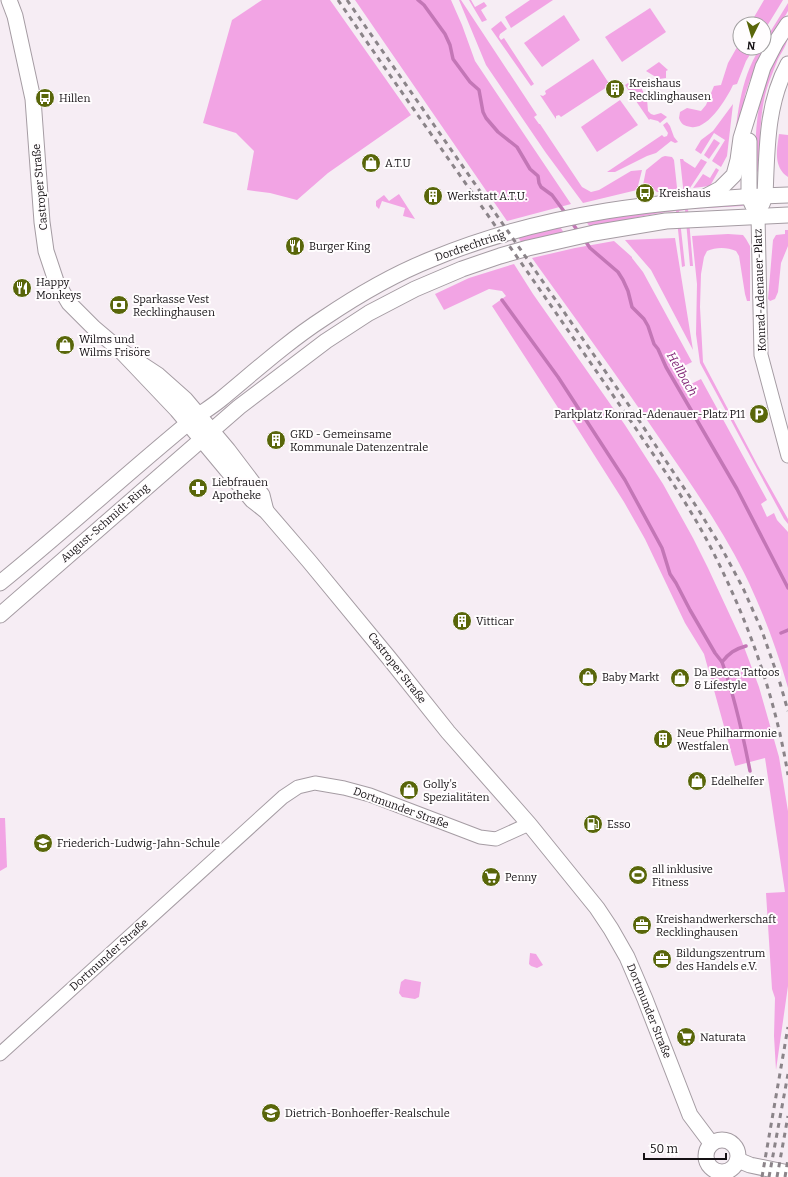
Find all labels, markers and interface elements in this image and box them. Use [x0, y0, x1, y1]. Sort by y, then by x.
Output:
north arrow [732, 16, 772, 56]
text: N [746, 39, 756, 52]
place label: Kreishaus Recklinghausen [629, 77, 711, 103]
building icon: Kreishaus Recklinghausen [604, 78, 626, 100]
bus stop icon: Hillen [34, 87, 56, 109]
place label: Hillen [59, 92, 90, 105]
street label: Castroper Straße [30, 143, 50, 231]
shop icon: A.T.U [360, 152, 382, 174]
place label: A.T.U [385, 157, 411, 170]
bus stop icon: Kreishaus [634, 182, 656, 204]
building icon: Werkstatt A.T.U. [422, 185, 444, 207]
place label: Kreishaus [659, 187, 711, 200]
place label: Werkstatt A.T.U. [447, 190, 527, 203]
street label: Dordrechtring [433, 228, 507, 264]
street label: Konrad-Adenauer-Platz [751, 228, 769, 352]
restaurant icon: Burger King [284, 235, 306, 257]
place label: Burger King [309, 240, 370, 253]
place label: Happy Monkeys [36, 276, 81, 302]
restaurant icon: Happy Monkeys [11, 277, 33, 299]
place label: Sparkasse Vest Recklinghausen [133, 293, 215, 319]
bank icon: Sparkasse Vest Recklinghausen [108, 294, 130, 316]
place label: Wilms und Wilms Frisöre [79, 333, 150, 359]
shop icon: Wilms und Wilms Frisöre [54, 334, 76, 356]
water label: Hellbach [664, 350, 700, 398]
parking icon: Parkplatz Konrad-Adenauer-Platz P11 [748, 403, 770, 425]
place label: Parkplatz Konrad-Adenauer-Platz P11 [554, 408, 746, 421]
place label: GKD - Gemeinsame Kommunale Datenzentrale [290, 428, 428, 454]
building icon: GKD - Gemeinsame Kommunale Datenzentrale [265, 429, 287, 451]
place label: Liebfrauen Apotheke [212, 476, 268, 502]
pharmacy icon: Liebfrauen Apotheke [187, 477, 209, 499]
street label: August-Schmidt-Ring [58, 481, 152, 565]
building icon: Vitticar [451, 610, 473, 632]
place label: Vitticar [476, 615, 514, 628]
street label: Castroper Straße [365, 630, 429, 706]
shop icon: Baby Markt [577, 666, 599, 688]
place label: Da Becca Tattoos & Lifestyle [694, 666, 780, 692]
shop icon: Da Becca Tattoos & Lifestyle [669, 667, 691, 689]
place label: Baby Markt [602, 671, 659, 684]
place label: Neue Philharmonie Westfalen [677, 727, 777, 753]
building icon: Neue Philharmonie Westfalen [652, 728, 674, 750]
shop icon: Edelhelfer [686, 770, 708, 792]
place label: Edelhelfer [711, 775, 764, 788]
place label: Golly's Spezialitäten [423, 778, 489, 804]
shop icon: Golly's Spezialitäten [398, 779, 420, 801]
street label: Dortmunder Straße [351, 785, 451, 831]
fuel station icon: Esso [582, 813, 604, 835]
place label: Esso [607, 818, 630, 831]
school or university icon: Friederich-Ludwig-Jahn-Schule [32, 832, 54, 854]
place label: Friederich-Ludwig-Jahn-Schule [57, 837, 220, 850]
place label: all inklusive Fitness [652, 863, 713, 889]
sports icon: all inklusive Fitness [627, 864, 649, 886]
supermarket icon: Penny [480, 866, 502, 888]
place label: Penny [505, 871, 537, 884]
place label: Kreishandwerkerschaft Recklinghausen [656, 913, 776, 939]
office icon: Kreishandwerkerschaft Recklinghausen [631, 914, 653, 936]
street label: Dortmunder Straße [67, 916, 151, 994]
place label: Bildungszentrum des Handels e.V. [676, 947, 766, 973]
office icon: Bildungszentrum des Handels e.V. [651, 948, 673, 970]
street label: Dortmunder Straße [624, 962, 674, 1060]
supermarket icon: Naturata [675, 1026, 697, 1048]
place label: Naturata [700, 1031, 746, 1044]
school or university icon: Dietrich-Bonhoeffer-Realschule [260, 1102, 282, 1124]
place label: Dietrich-Bonhoeffer-Realschule [285, 1107, 450, 1120]
scale bar [644, 1135, 726, 1161]
text: 50 m [650, 1142, 679, 1156]

